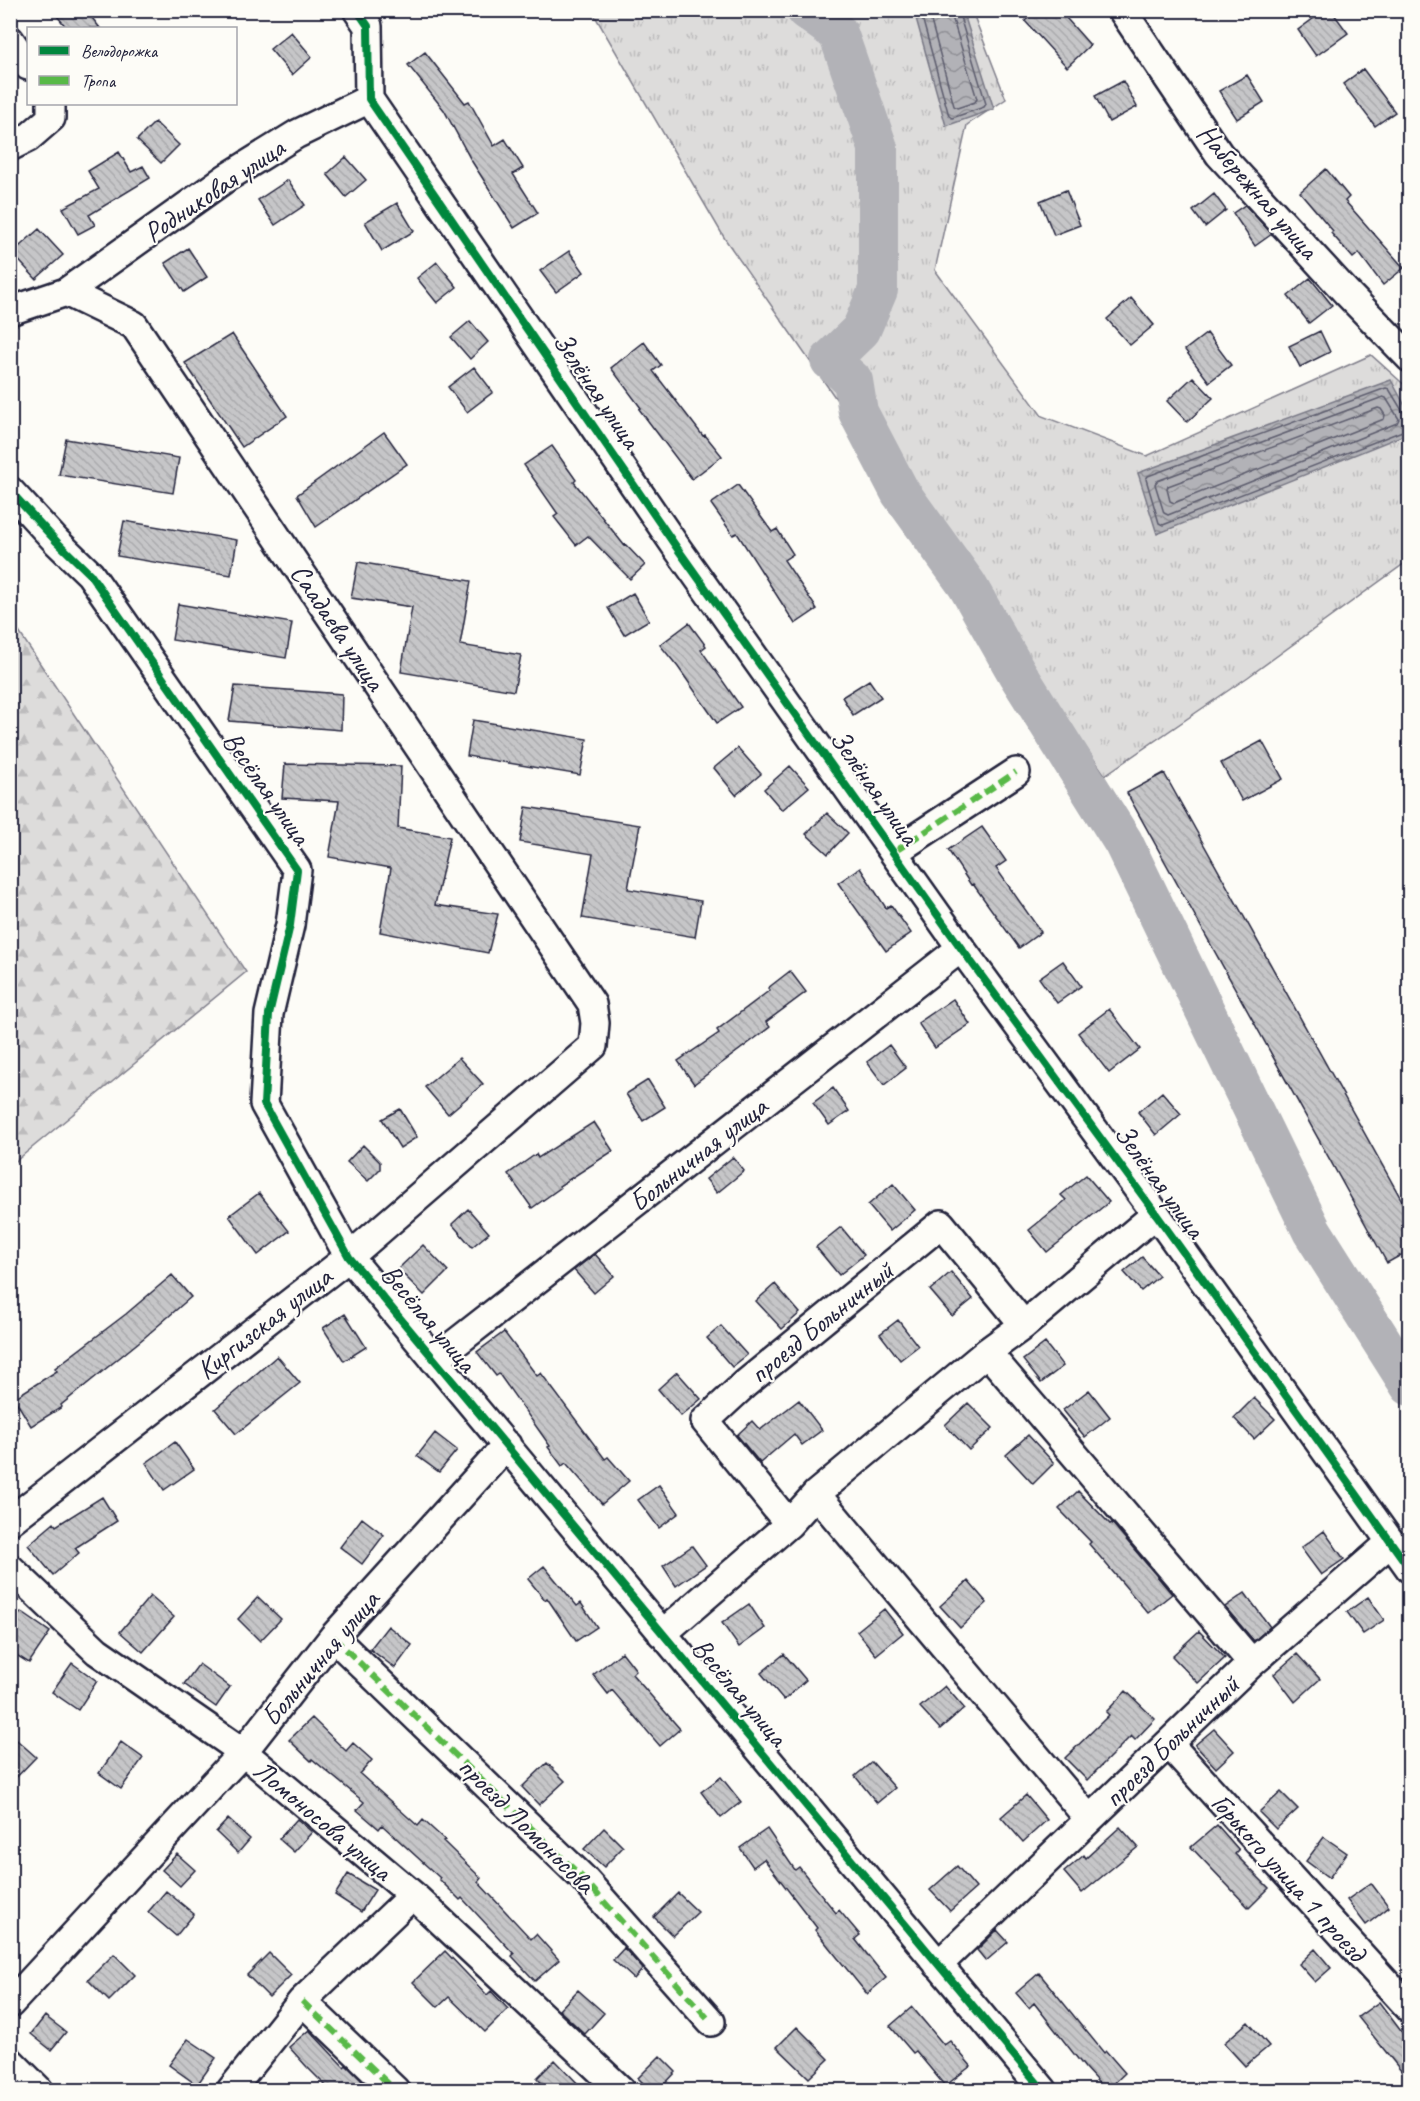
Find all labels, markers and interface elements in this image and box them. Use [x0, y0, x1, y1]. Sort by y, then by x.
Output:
legend [27, 27, 237, 105]
text: Велодорожка [81, 40, 159, 62]
text: Тропа [81, 70, 117, 92]
street label: Набережная улица [1190, 116, 1327, 267]
street label: Родниковая улица [137, 129, 292, 250]
street label: Зелёная улица [545, 325, 650, 456]
street label: Саадаева улица [283, 557, 394, 698]
street label: Зелёная улица [823, 722, 929, 853]
street label: Весёлая улица [215, 724, 320, 853]
street label: Больничная улица [622, 1088, 776, 1219]
street label: Зелёная улица [1107, 1117, 1214, 1247]
street label: проезд Больничный [742, 1252, 901, 1391]
street label: Весёлая улица [374, 1257, 486, 1381]
street label: Киргизская улица [189, 1258, 340, 1387]
street label: Больничная улица [253, 1582, 388, 1733]
street label: Весёлая улица [685, 1631, 797, 1755]
street label: проезд Больничный [1096, 1666, 1247, 1815]
street label: проезд Ломоносова [451, 1749, 604, 1902]
street label: Ломоносова улица [247, 1752, 401, 1889]
street label: Горького улица 1 проезд [1204, 1785, 1376, 1971]

